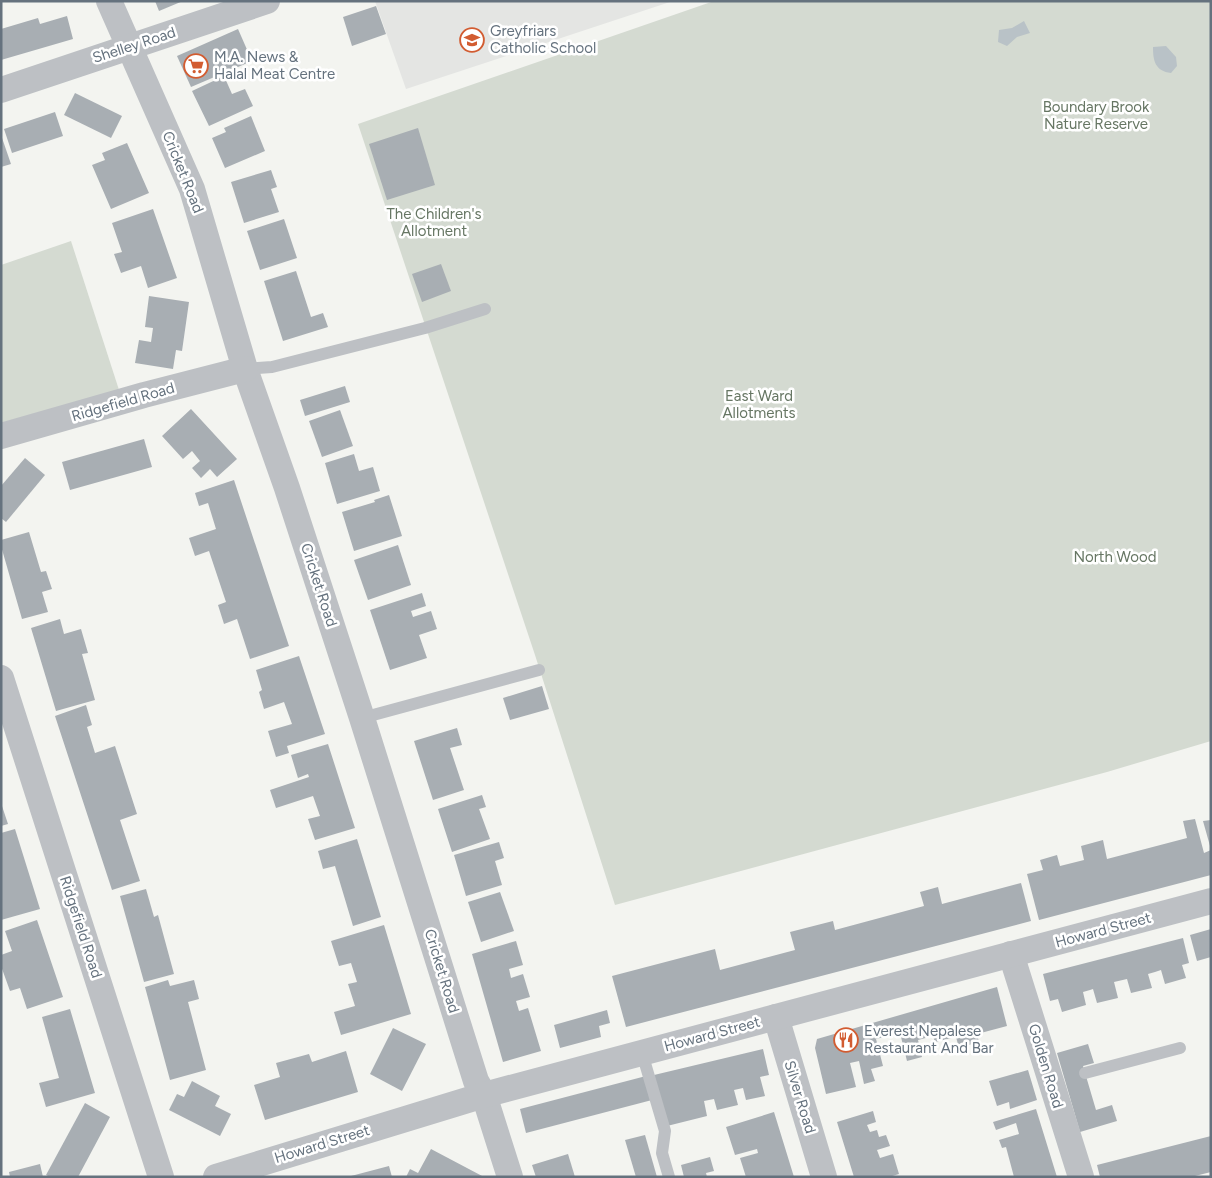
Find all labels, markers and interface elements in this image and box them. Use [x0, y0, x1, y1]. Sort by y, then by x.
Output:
place label: Greyfriars Catholic School [490, 22, 596, 57]
street label: Shelley Road [90, 23, 178, 67]
school or university icon: Greyfriars Catholic School [459, 27, 485, 53]
place label: M.A. News & Halal Meat Centre [214, 48, 335, 83]
supermarket icon: M.A. News & Halal Meat Centre [183, 53, 209, 79]
park label: Boundary Brook Nature Reserve [1043, 98, 1150, 133]
street label: Cricket Road [158, 128, 208, 216]
park label: The Children's Allotment [387, 205, 481, 240]
street label: Ridgefield Road [69, 379, 177, 425]
park label: East Ward Allotments [722, 387, 796, 422]
street label: Cricket Road [297, 541, 341, 629]
park label: North Wood [1073, 548, 1157, 566]
street label: Ridgefield Road [56, 874, 106, 980]
street label: Howard Street [1053, 908, 1153, 951]
street label: Cricket Road [421, 927, 463, 1015]
street label: Howard Street [662, 1012, 762, 1055]
place label: Everest Nepalese Restaurant And Bar [864, 1022, 994, 1057]
street label: Golden Road [1025, 1022, 1067, 1110]
restaurant icon: Everest Nepalese Restaurant And Bar [833, 1027, 859, 1053]
street label: Silver Road [780, 1058, 820, 1136]
street label: Howard Street [272, 1121, 372, 1167]

